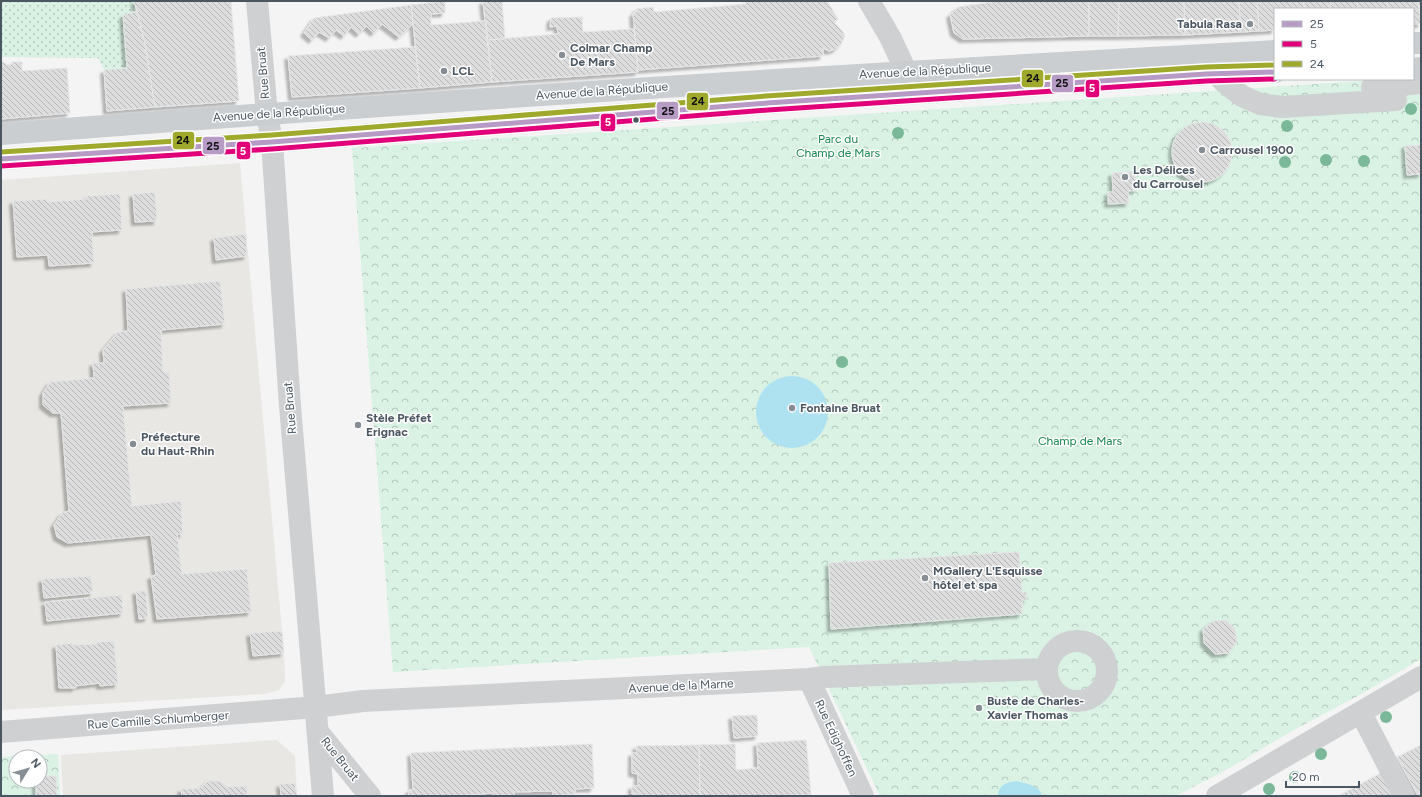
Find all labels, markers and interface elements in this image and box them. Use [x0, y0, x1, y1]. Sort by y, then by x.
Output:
legend [1274, 8, 1414, 80]
place label: Tabula Rasa [1177, 17, 1242, 31]
text: 25 [1310, 17, 1324, 31]
marker: Tabula Rasa [1245, 19, 1255, 29]
text: 5 [1310, 37, 1317, 51]
place label: Colmar Champ De Mars [570, 41, 653, 69]
street label: Rue Bruat [254, 46, 272, 100]
marker: Colmar Champ De Mars [557, 50, 567, 60]
text: 24 [1310, 57, 1325, 71]
street label: Avenue de la République [859, 61, 992, 81]
place label: LCL [452, 64, 474, 78]
marker: LCL [439, 66, 449, 76]
line badge: 24 [1021, 69, 1044, 88]
text: 24 [1026, 72, 1040, 85]
line badge: 25 [1051, 74, 1074, 93]
text: 25 [1056, 77, 1068, 90]
street label: Avenue de la République [536, 79, 669, 103]
line badge: 5 [1085, 79, 1100, 98]
text: 5 [1089, 82, 1095, 95]
line badge: 24 [686, 92, 709, 111]
text: 24 [691, 95, 705, 108]
street label: Avenue de la République [213, 101, 346, 125]
line badge: 25 [656, 101, 679, 120]
text: 25 [662, 105, 674, 118]
line badge: 5 [600, 113, 616, 132]
unlabelled marker [631, 115, 641, 125]
text: 5 [605, 116, 611, 129]
line badge: 24 [172, 131, 195, 150]
park label: Parc du Champ de Mars [796, 132, 881, 160]
text: 24 [176, 134, 190, 147]
line badge: 25 [202, 136, 225, 155]
text: 25 [207, 140, 219, 153]
line badge: 5 [236, 141, 251, 160]
place label: Carrousel 1900 [1210, 143, 1294, 157]
text: 5 [240, 145, 246, 158]
marker: Carrousel 1900 [1197, 145, 1207, 155]
place label: Les Délices du Carrousel [1133, 163, 1203, 191]
marker: Les Délices du Carrousel [1120, 172, 1130, 182]
street label: Rue Bruat [281, 381, 299, 435]
place label: Fontaine Bruat [800, 401, 881, 415]
marker: Fontaine Bruat [787, 403, 797, 413]
place label: Stèle Préfet Erignac [366, 411, 432, 439]
marker: Stèle Préfet Erignac [353, 420, 363, 430]
place label: Préfecture du Haut-Rhin [141, 430, 214, 458]
park label: Champ de Mars [1038, 434, 1123, 448]
marker: Préfecture du Haut-Rhin [128, 439, 138, 449]
place label: MGallery L'Esquisse hôtel et spa [933, 564, 1043, 592]
marker: MGallery L'Esquisse hôtel et spa [920, 573, 930, 583]
street label: Avenue de la Marne [628, 676, 734, 696]
place label: Buste de Charles- Xavier Thomas [987, 694, 1084, 722]
street label: Rue Edighoffen [812, 697, 860, 779]
marker: Buste de Charles- Xavier Thomas [974, 703, 984, 713]
street label: Rue Camille Schlumberger [87, 708, 229, 732]
street label: Rue Bruat [318, 734, 362, 784]
north arrow [8, 749, 48, 789]
text: N [28, 756, 43, 771]
scale bar [1286, 763, 1359, 789]
text: 20 m [1292, 770, 1320, 784]

